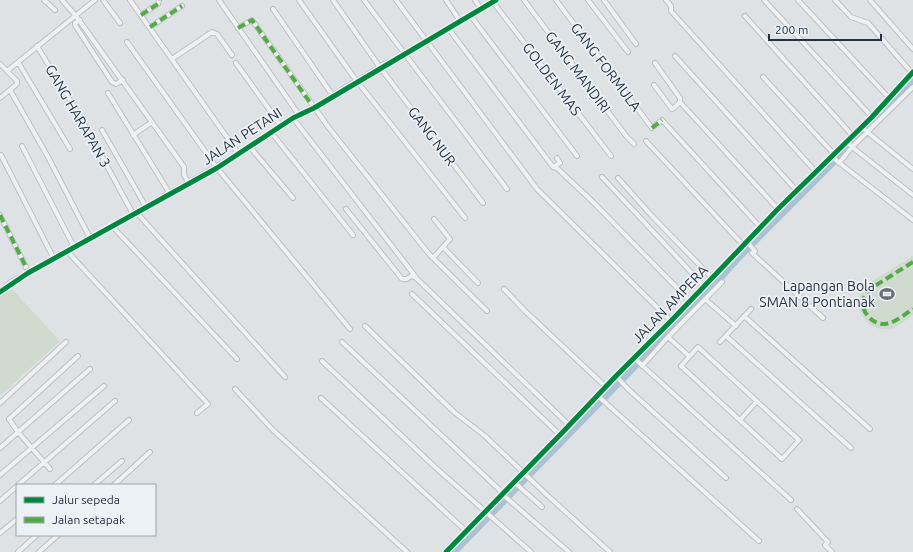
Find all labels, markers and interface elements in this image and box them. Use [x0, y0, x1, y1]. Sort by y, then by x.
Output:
scale bar [769, 16, 881, 42]
street label: GANG FORMULA [568, 20, 644, 114]
text: 200 m [775, 23, 808, 36]
street label: GANG MANDIRI [542, 28, 614, 116]
street label: GOLDEN MAS [519, 39, 585, 119]
street label: GANG HARAPAN 3 [42, 62, 114, 170]
street label: JALAN PETANI [199, 104, 285, 168]
street label: GANG NUR [405, 104, 459, 169]
street label: JALAN AMPERA [629, 262, 711, 346]
place label: Lapangan Bola SMAN 8 Pontianak [759, 278, 875, 310]
sports icon: Lapangan Bola SMAN 8 Pontianak [878, 285, 896, 303]
legend [16, 484, 156, 536]
text: Jalur sepeda [52, 493, 120, 506]
text: Jalan setapak [52, 513, 125, 526]

